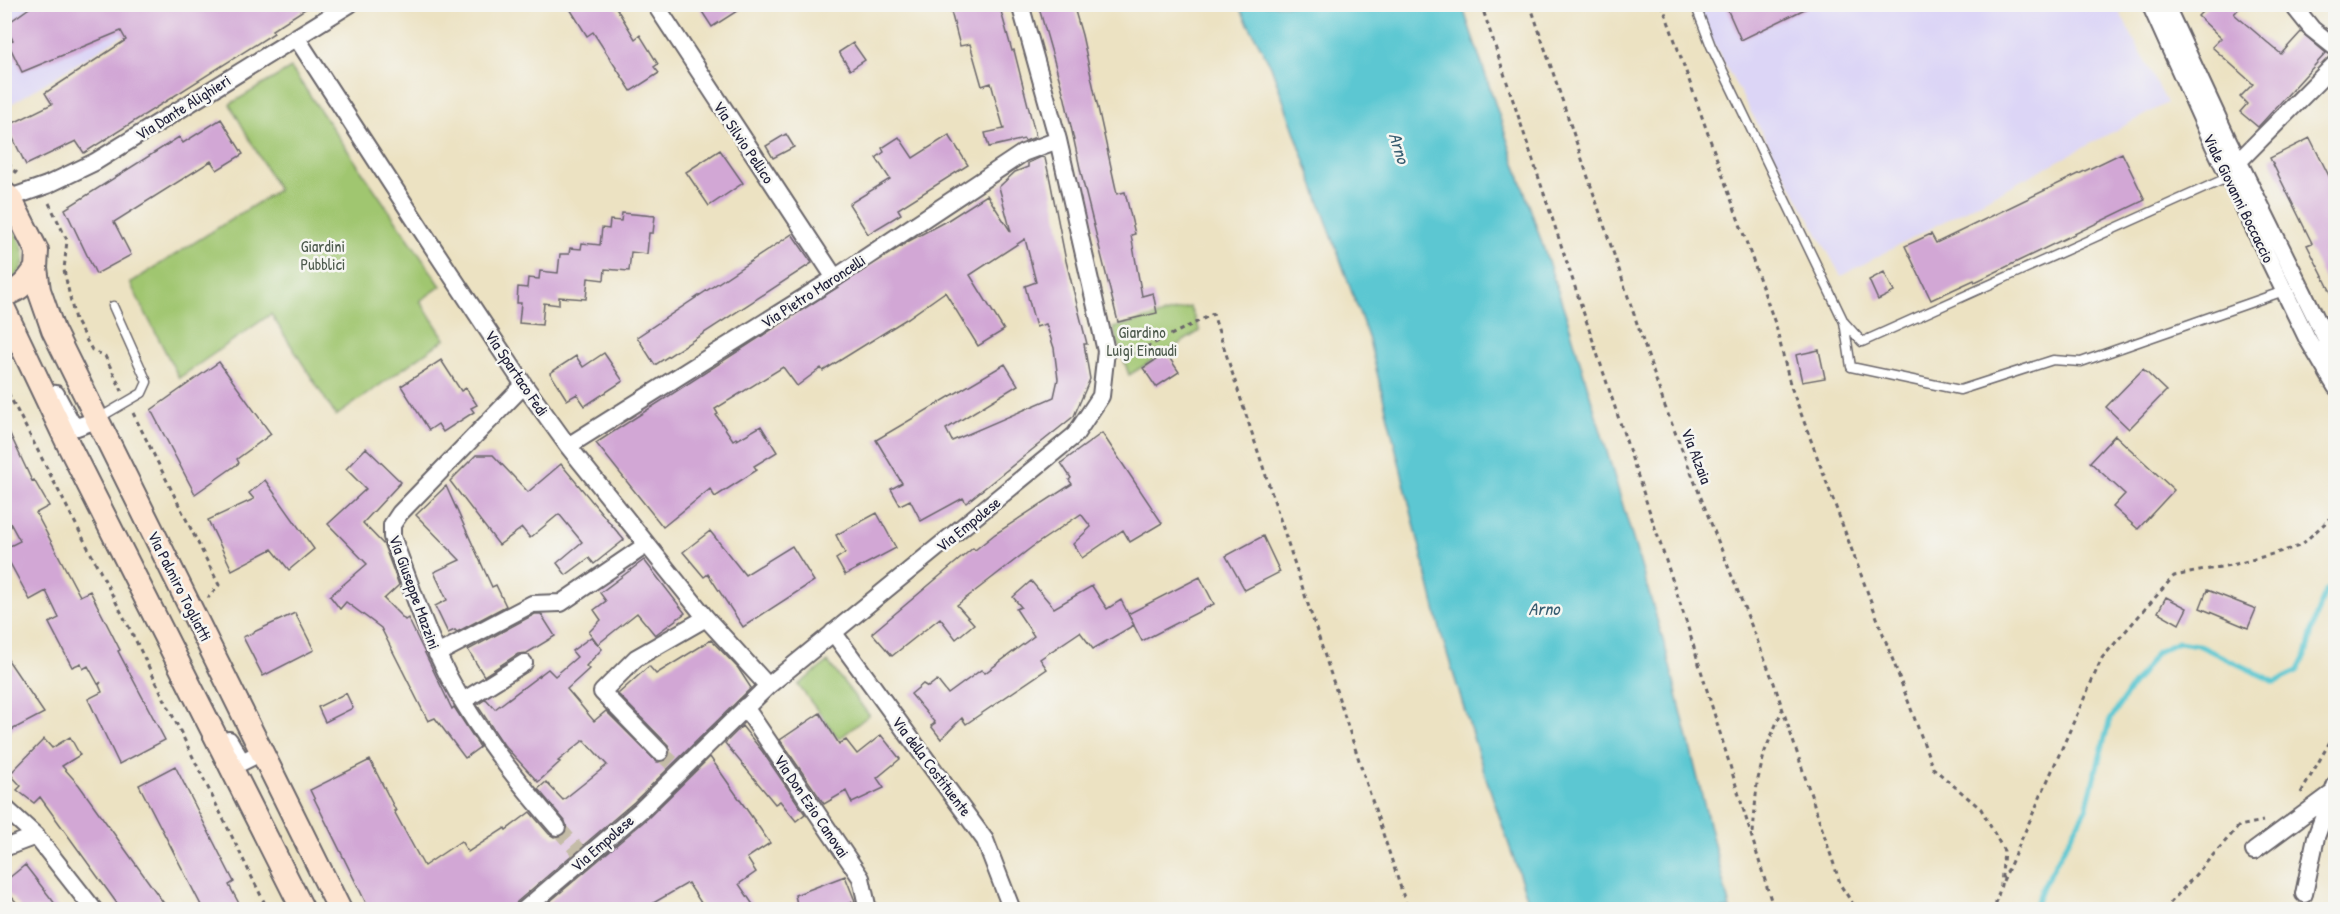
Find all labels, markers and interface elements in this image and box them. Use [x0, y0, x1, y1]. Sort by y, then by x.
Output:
street label: Via Dante Alighieri [131, 69, 235, 145]
street label: Via Silvio Pellico [708, 96, 780, 188]
water label: Arno [1383, 129, 1417, 168]
street label: Viale Giovanni Boccaccio [2198, 130, 2280, 267]
park label: Giardini Pubblici [301, 235, 345, 275]
street label: Via Pietro Maroncelli [756, 249, 870, 333]
park label: Giardino Luigi Einaudi [1107, 321, 1177, 361]
street label: Via Spartaco Fedi [480, 326, 554, 420]
street label: Via Alzaia [1676, 425, 1718, 487]
street label: Via Empolese [931, 491, 1005, 557]
street label: Via Palmiro Togliatti [143, 527, 217, 645]
street label: Via Giuseppe Mazzini [384, 532, 446, 652]
water label: Arno [1528, 596, 1561, 621]
street label: Via della Costituente [887, 712, 977, 821]
street label: Via Don Ezio Canovai [769, 750, 855, 862]
street label: Via Empolese [566, 809, 639, 877]

